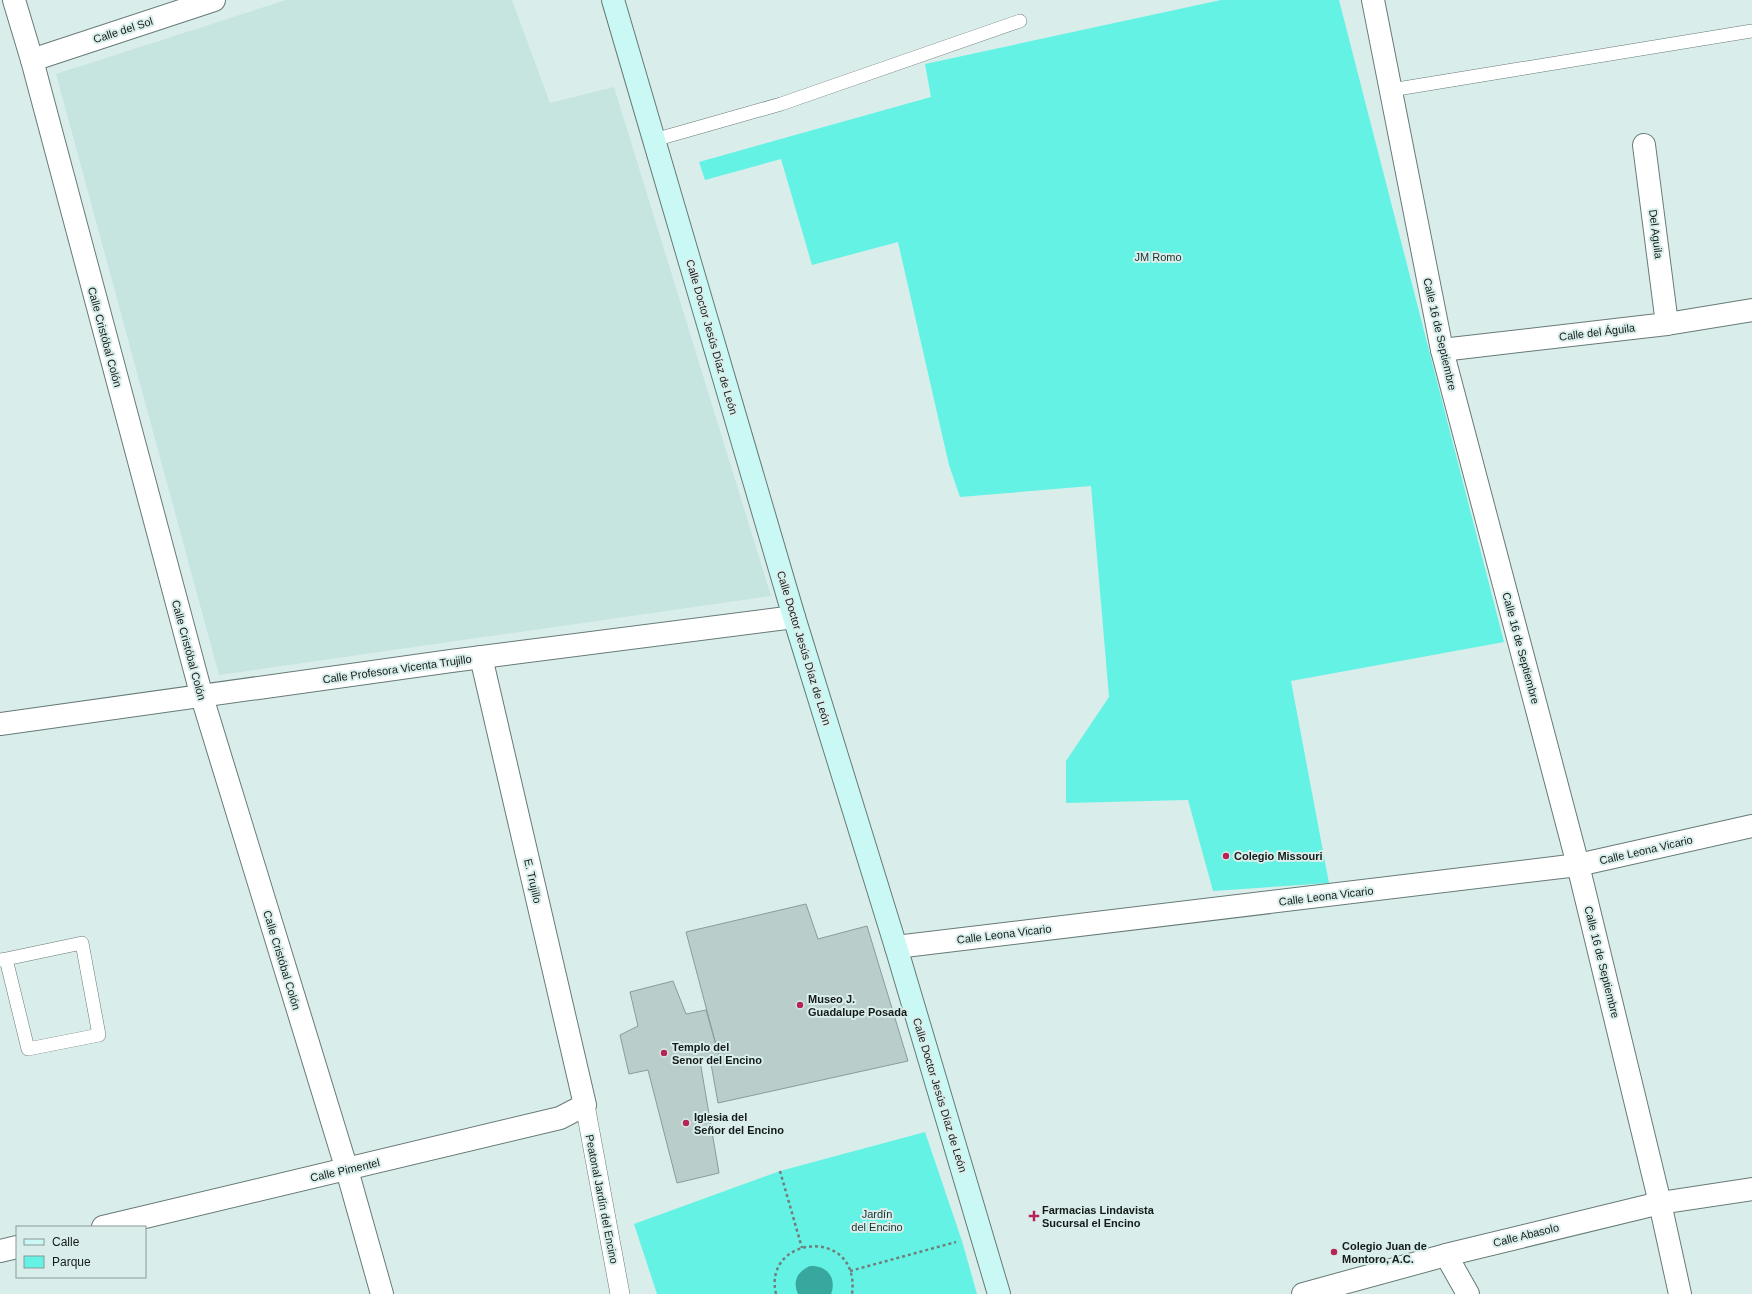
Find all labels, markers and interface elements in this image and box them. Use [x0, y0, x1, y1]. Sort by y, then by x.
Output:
street label: Calle del Sol [92, 15, 154, 45]
street label: Del Aguila [1647, 209, 1665, 260]
park label: JM Romo [1134, 251, 1182, 263]
street label: Calle Doctor Jesús Díaz de León [684, 258, 740, 416]
street label: Calle 16 de Septiembre [1421, 277, 1459, 391]
street label: Calle Cristóbal Colón [86, 286, 124, 388]
street label: Calle del Águila [1558, 321, 1637, 343]
street label: Calle Doctor Jesús Díaz de León [775, 569, 833, 727]
street label: Calle 16 de Septiembre [1500, 591, 1542, 705]
street label: Calle Cristóbal Colón [170, 599, 208, 701]
street label: Calle Profesora Vicenta Trujillo [322, 653, 472, 685]
street label: Calle Leona Vicario [1598, 833, 1694, 867]
place label: Colegio Missouri [1234, 850, 1323, 862]
marker: Colegio Missouri [1221, 851, 1231, 861]
street label: E. Trujillo [522, 858, 544, 904]
street label: Calle Leona Vicario [1278, 884, 1374, 908]
street label: Calle 16 de Septiembre [1582, 905, 1622, 1019]
street label: Calle Cristóbal Colón [261, 909, 303, 1011]
street label: Calle Leona Vicario [956, 922, 1052, 946]
place label: Museo J. Guadalupe Posada [808, 993, 908, 1018]
marker: Museo J. Guadalupe Posada [795, 1000, 805, 1010]
street label: Calle Doctor Jesús Díaz de León [911, 1016, 969, 1174]
place label: Templo del Senor del Encino [672, 1041, 762, 1066]
marker: Templo del Senor del Encino [659, 1048, 669, 1058]
place label: Iglesia del Señor del Encino [694, 1111, 784, 1136]
marker: Iglesia del Señor del Encino [681, 1118, 691, 1128]
street label: Peatonal Jardín del Encino [584, 1133, 620, 1265]
street label: Calle Pimentel [309, 1156, 381, 1184]
place label: Farmacias Lindavista Sucursal el Encino [1042, 1204, 1155, 1229]
park label: Jardín del Encino [851, 1208, 903, 1233]
marker: Farmacias Lindavista Sucursal el Encino [1029, 1211, 1039, 1221]
street label: Calle Abasolo [1492, 1221, 1560, 1249]
legend [16, 1226, 146, 1278]
text: Calle [52, 1235, 80, 1249]
place label: Colegio Juan de Montoro, A.C. [1342, 1240, 1427, 1265]
marker: Colegio Juan de Montoro, A.C. [1329, 1247, 1339, 1257]
text: Parque [52, 1255, 91, 1269]

